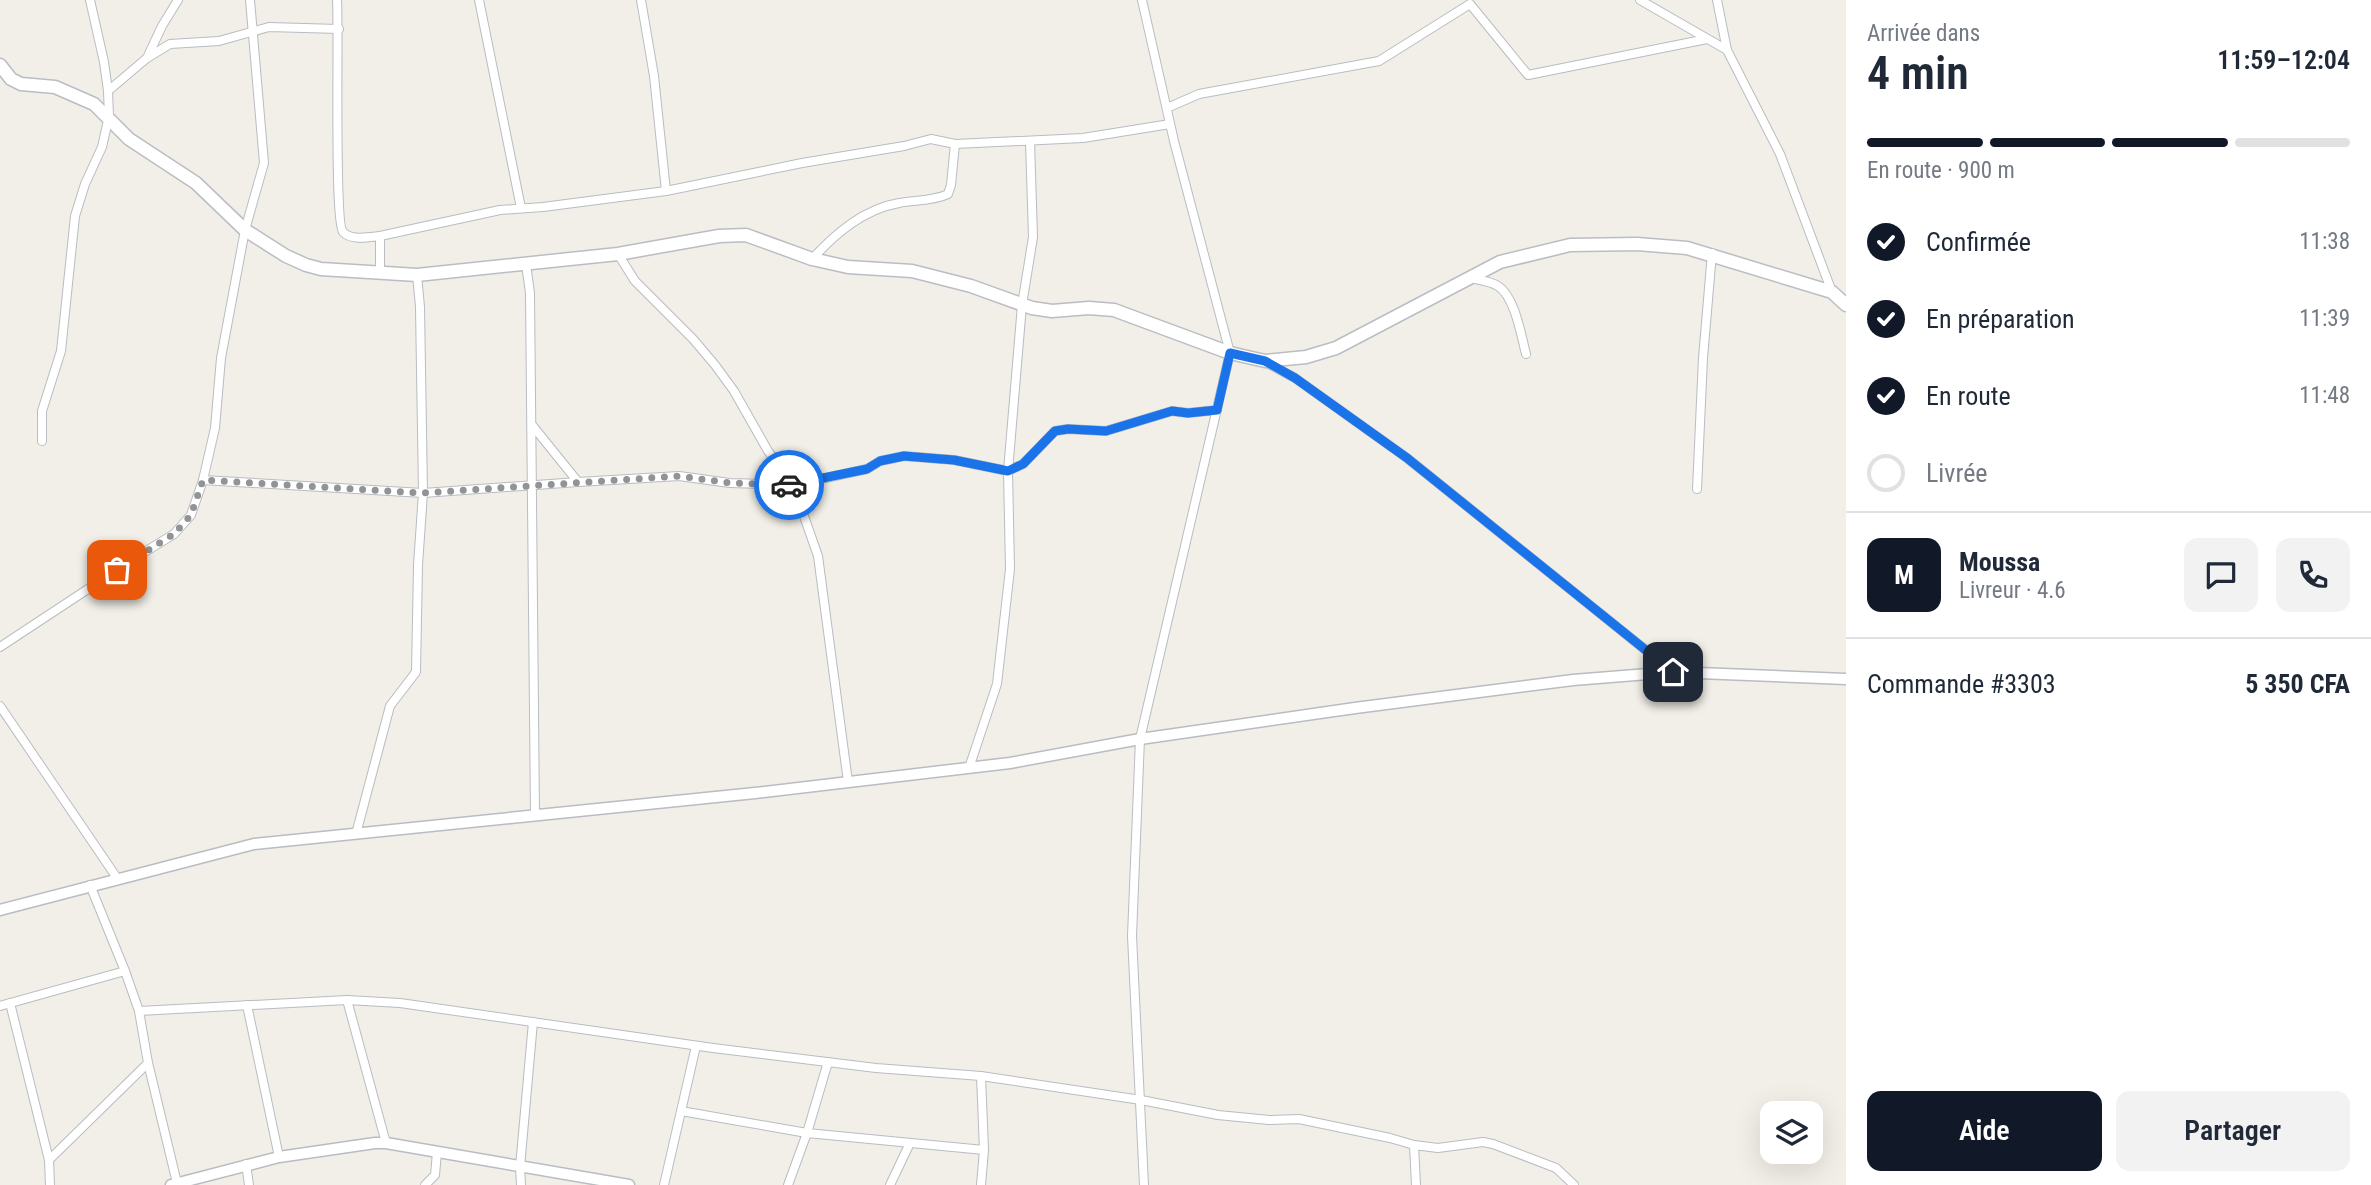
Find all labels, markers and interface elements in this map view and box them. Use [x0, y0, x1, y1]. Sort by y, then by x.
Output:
text: Arrivée dans [1867, 20, 1980, 47]
text: 11:59–12:04 [2217, 45, 2350, 75]
text: 4 min [1867, 46, 1969, 100]
text: En route · 900 m [1867, 157, 2015, 184]
icon: check [1867, 223, 1905, 261]
text: Confirmée [1926, 227, 2031, 257]
text: 11:38 [2299, 228, 2350, 255]
icon: check [1867, 300, 1905, 338]
text: En préparation [1926, 304, 2075, 334]
text: 11:39 [2299, 305, 2350, 332]
icon: check [1867, 377, 1905, 415]
text: En route [1926, 381, 2011, 411]
text: 11:48 [2299, 382, 2350, 409]
courier [754, 450, 824, 520]
text: Livrée [1926, 458, 1988, 488]
icon: car [770, 466, 808, 504]
button: chat [2184, 538, 2258, 612]
button: phone [2276, 538, 2350, 612]
pin [87, 540, 147, 600]
text: Moussa [1959, 547, 2040, 577]
icon: bag [98, 551, 136, 589]
text: M [1894, 560, 1914, 590]
text: Livreur · 4.6 [1959, 577, 2066, 604]
pin [1643, 642, 1703, 702]
icon: home [1654, 653, 1692, 691]
text: Commande #3303 [1867, 669, 2056, 699]
text: 5 350 CFA [2245, 669, 2350, 699]
button: Aide [1867, 1091, 2102, 1171]
button: Partager [2116, 1091, 2350, 1171]
map controls [1760, 1101, 1823, 1164]
button: layers [1760, 1101, 1823, 1164]

